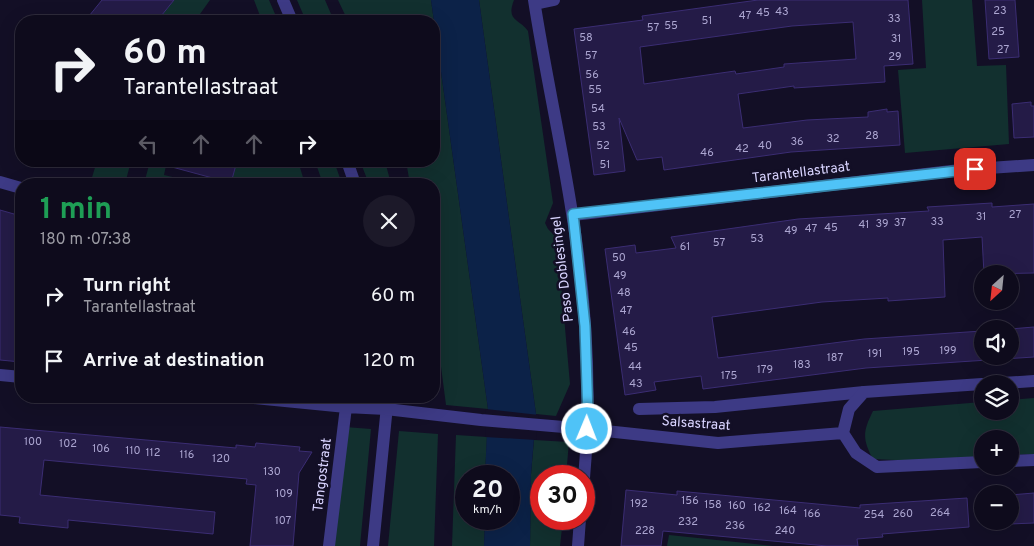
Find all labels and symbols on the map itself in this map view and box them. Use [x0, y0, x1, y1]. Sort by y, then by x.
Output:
house number: 23 [993, 4, 1007, 18]
house number: 43 [775, 5, 789, 19]
house number: 45 [756, 6, 770, 20]
house number: 47 [739, 9, 751, 23]
house number: 33 [887, 12, 901, 26]
house number: 51 [702, 14, 712, 28]
house number: 55 [664, 19, 678, 33]
house number: 57 [647, 21, 659, 35]
house number: 25 [991, 25, 1005, 39]
house number: 58 [579, 31, 593, 45]
house number: 31 [891, 32, 901, 46]
house number: 27 [997, 43, 1009, 57]
house number: 57 [585, 49, 597, 63]
house number: 29 [888, 50, 902, 64]
house number: 56 [585, 68, 599, 82]
house number: 55 [588, 83, 602, 97]
house number: 54 [591, 102, 605, 116]
house number: 53 [592, 120, 606, 134]
house number: 28 [865, 129, 879, 143]
house number: 32 [826, 132, 840, 146]
house number: 36 [790, 135, 804, 149]
house number: 52 [596, 139, 610, 153]
house number: 40 [758, 139, 772, 153]
house number: 42 [735, 142, 749, 156]
house number: 46 [700, 146, 714, 160]
pin [954, 148, 996, 190]
house number: 51 [600, 158, 610, 172]
street label: Tarantellastraat [751, 159, 851, 187]
house number: 27 [1009, 208, 1021, 222]
house number: 31 [976, 210, 986, 224]
street label: Paso Doblesingel [548, 215, 578, 323]
house number: 33 [930, 215, 944, 229]
house number: 37 [894, 216, 906, 230]
house number: 39 [876, 217, 888, 231]
house number: 41 [859, 218, 869, 232]
house number: 45 [824, 221, 838, 235]
house number: 47 [805, 222, 817, 236]
house number: 49 [784, 224, 798, 238]
house number: 53 [750, 232, 764, 246]
house number: 57 [713, 236, 725, 250]
house number: 61 [680, 240, 690, 254]
house number: 50 [612, 251, 626, 265]
north arrow [974, 265, 1019, 310]
house number: 49 [613, 269, 627, 283]
house number: 48 [617, 286, 631, 300]
house number: 47 [620, 304, 632, 318]
house number: 46 [622, 325, 636, 339]
house number: 45 [624, 341, 638, 355]
house number: 199 [939, 344, 957, 358]
house number: 195 [902, 345, 920, 359]
house number: 191 [868, 347, 882, 361]
house number: 187 [827, 351, 843, 365]
house number: 183 [793, 358, 811, 372]
house number: 44 [628, 360, 642, 374]
house number: 179 [757, 363, 773, 377]
house number: 175 [721, 369, 737, 383]
house number: 43 [629, 377, 643, 391]
position arrow [560, 402, 612, 454]
street label: Salsastraat [661, 413, 731, 435]
house number: 100 [24, 435, 42, 449]
house number: 102 [59, 437, 77, 451]
street label: Tangostraat [310, 437, 336, 513]
house number: 106 [92, 442, 110, 456]
house number: 110 [125, 444, 141, 458]
house number: 112 [146, 446, 160, 460]
house number: 116 [180, 448, 194, 462]
house number: 120 [212, 452, 230, 466]
house number: 130 [263, 465, 281, 479]
speed limit sign: 30 [530, 465, 595, 530]
house number: 109 [275, 487, 293, 501]
house number: 156 [681, 494, 699, 508]
house number: 192 [630, 497, 648, 511]
house number: 158 [704, 498, 722, 512]
house number: 160 [728, 499, 746, 513]
house number: 162 [753, 501, 771, 515]
house number: 164 [779, 504, 797, 518]
house number: 264 [930, 506, 950, 520]
house number: 166 [803, 507, 821, 521]
house number: 260 [893, 507, 913, 521]
house number: 254 [864, 508, 884, 522]
house number: 107 [275, 514, 292, 528]
house number: 232 [678, 515, 698, 529]
house number: 236 [725, 519, 745, 533]
house number: 228 [635, 524, 655, 538]
house number: 240 [775, 524, 795, 538]

